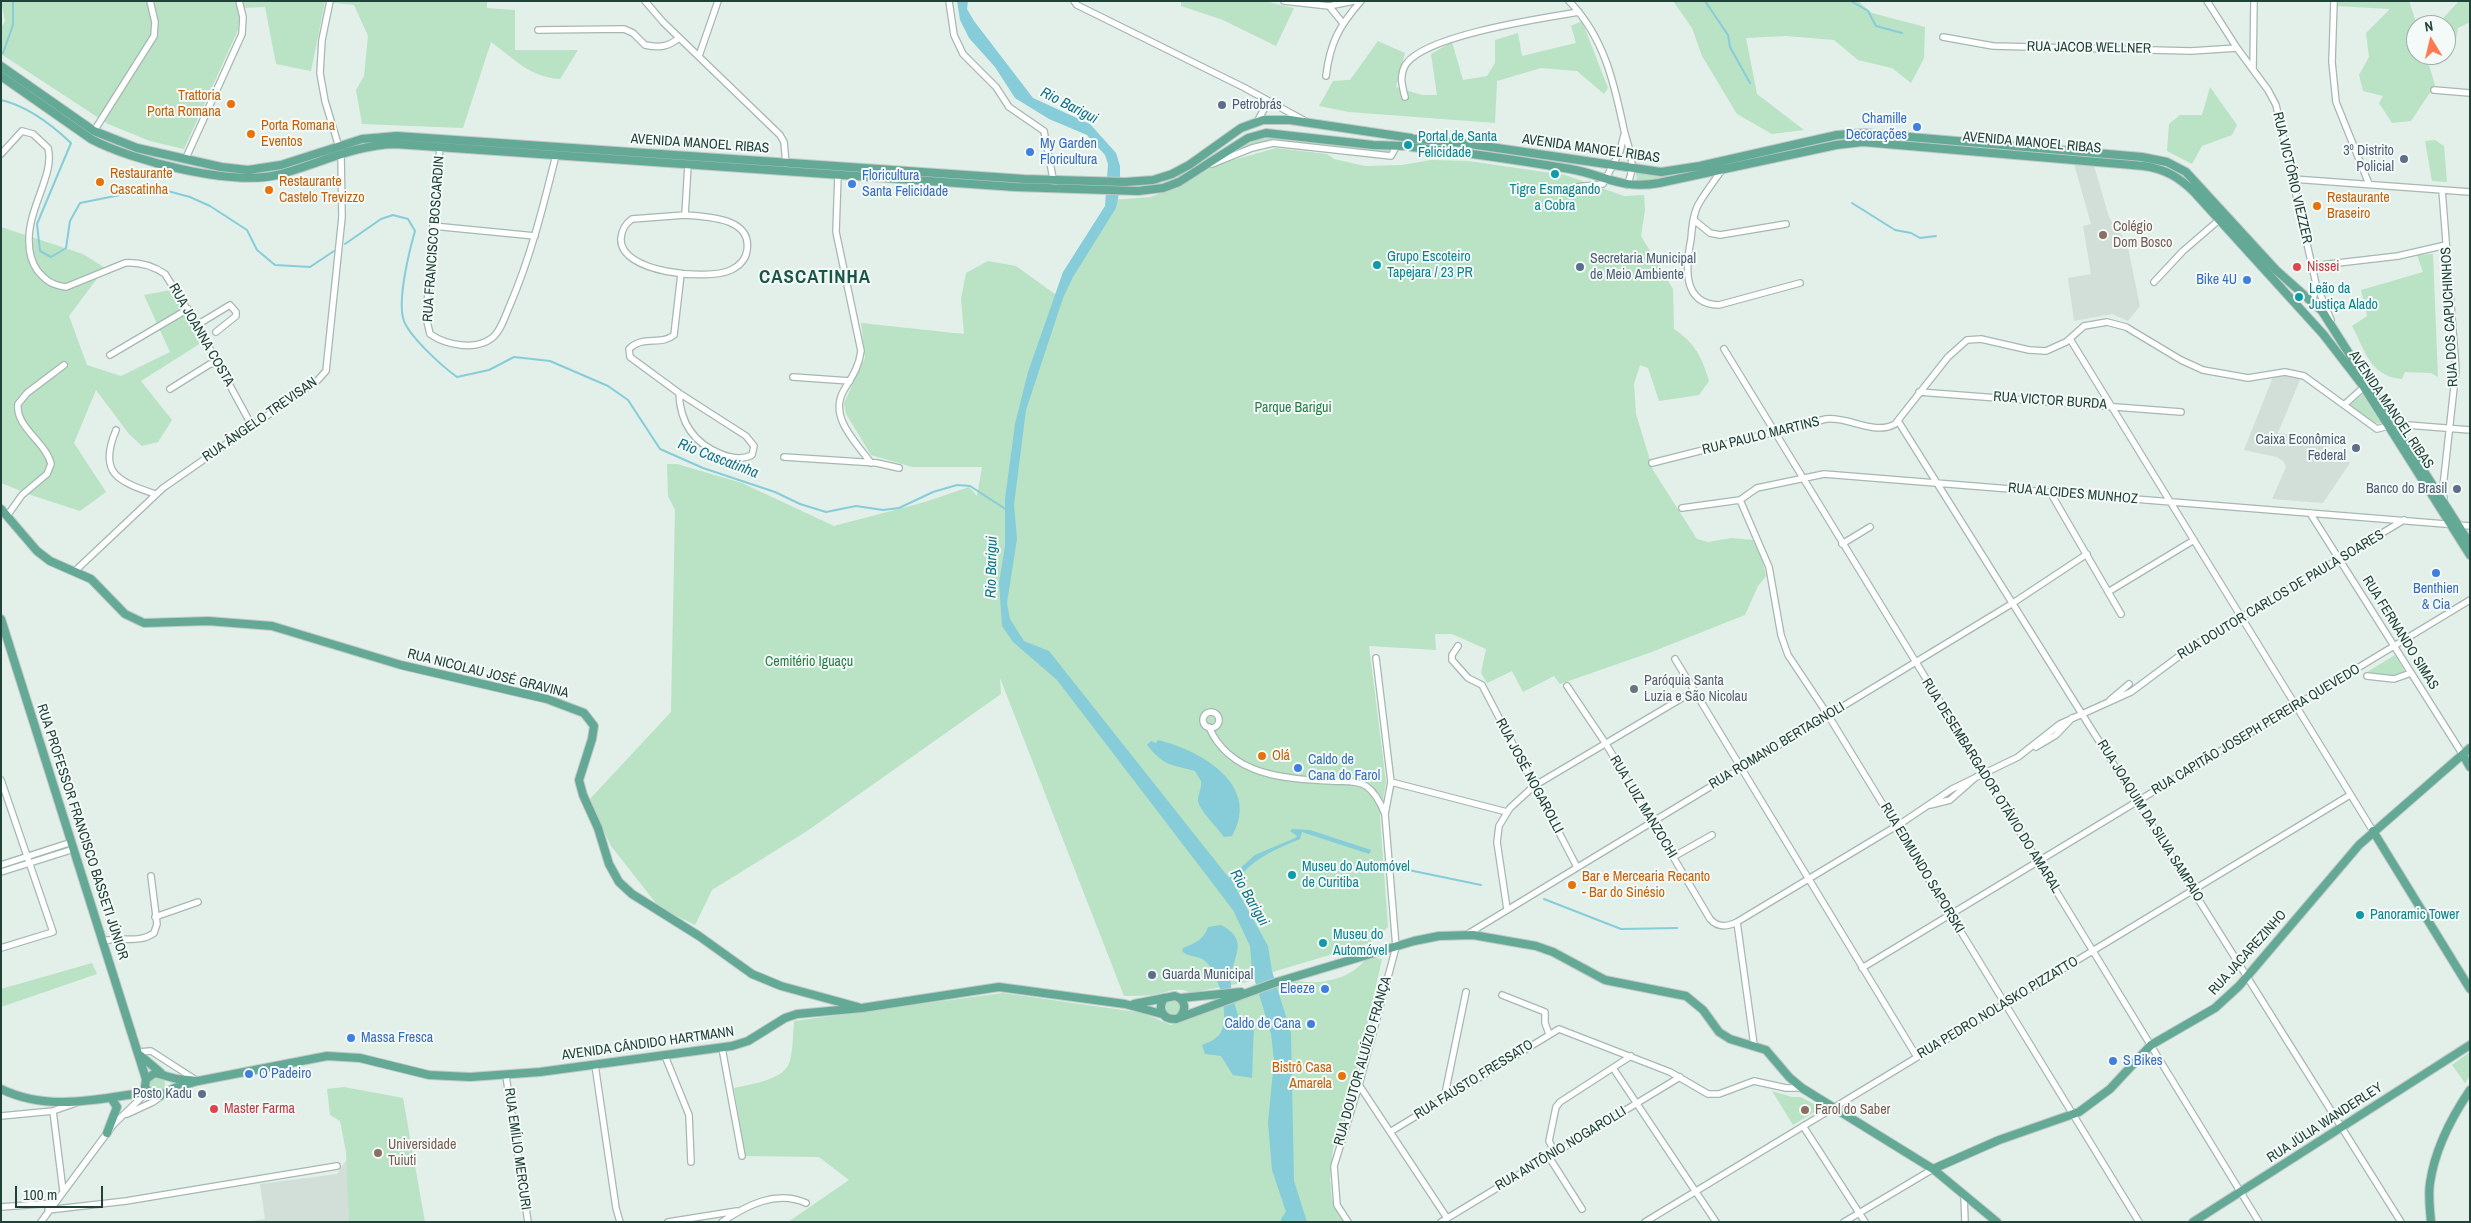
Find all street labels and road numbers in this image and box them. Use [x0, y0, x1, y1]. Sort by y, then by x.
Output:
street label: RUA JACOB WELLNER [2027, 39, 2151, 57]
street label: RUA VICTÓRIO VIEZZER [2269, 111, 2315, 245]
street label: AVENIDA MANOEL RIBAS [1962, 129, 2102, 157]
street label: AVENIDA MANOEL RIBAS [630, 131, 770, 157]
street label: AVENIDA MANOEL RIBAS [1521, 131, 1661, 167]
street label: RUA FRANCISCO BOSCARDIN [420, 155, 448, 323]
street label: RUA DOS CAPUCHINHOS [2438, 246, 2462, 388]
street label: RUA JOANNA COSTA [165, 281, 237, 389]
street label: AVENIDA MANOEL RIBAS [2345, 348, 2437, 472]
street label: RUA ÂNGELO TREVISAN [200, 374, 320, 466]
street label: RUA VICTOR BURDA [1993, 389, 2107, 413]
street label: RUA PAULO MARTINS [1701, 413, 1821, 459]
street label: RUA ALCIDES MUNHOZ [2007, 480, 2139, 508]
street label: RUA DOUTOR CARLOS DE PAULA SOARES [2175, 527, 2387, 663]
street label: RUA FERNANDO SIMAS [2358, 573, 2442, 693]
street label: RUA NICOLAU JOSÉ GRAVINA [406, 646, 570, 702]
street label: RUA CAPITÃO JOSEPH PEREIRA QUEVEDO [2149, 661, 2363, 799]
street label: RUA DESEMBARGADOR OTÁVIO DO AMARAL [1918, 676, 2064, 896]
street label: RUA ROMANO BERTAGNOLI [1706, 699, 1848, 793]
street label: RUA PROFESSOR FRANCISCO BASSETI JÚNIOR [33, 702, 131, 962]
street label: RUA JOSÉ NOGAROLLI [1492, 716, 1566, 836]
street label: RUA JOAQUIM DA SILVA SAMPAIO [2093, 737, 2207, 905]
street label: RUA LUIZ MANZOCHI [1606, 753, 1680, 861]
street label: RUA EDMUNDO SAPORSKI [1877, 800, 1967, 936]
street label: RUA JACAREZINHO [2205, 907, 2291, 999]
street label: RUA PEDRO NOLASKO PIZZATTO [1915, 953, 2081, 1063]
street label: RUA DOUTOR ALUÍZIO FRANÇA [1331, 974, 1395, 1148]
street label: AVENIDA CÂNDIDO HARTMANN [561, 1024, 735, 1064]
street label: RUA FAUSTO FRESSATO [1411, 1037, 1537, 1123]
street label: RUA JÚLIA WANDERLEY [2264, 1079, 2386, 1167]
street label: RUA EMÍLIO MERCURI [500, 1087, 534, 1211]
street label: RUA ANTÔNIO NOGAROLLI [1493, 1103, 1629, 1195]

